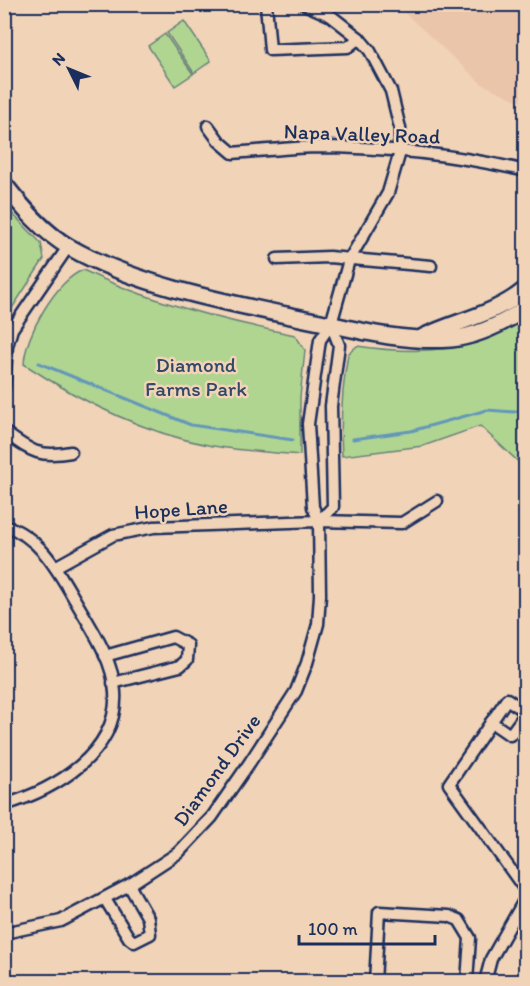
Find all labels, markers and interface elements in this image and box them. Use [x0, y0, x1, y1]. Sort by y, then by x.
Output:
north arrow [39, 39, 99, 99]
text: N [48, 49, 69, 70]
street label: Napa Valley Road [283, 118, 441, 149]
park label: Diamond Farms Park [145, 352, 247, 401]
street label: Hope Lane [133, 493, 229, 524]
street label: Diamond Drive [168, 709, 266, 831]
scale bar [299, 908, 436, 946]
text: 100 m [308, 918, 358, 940]

